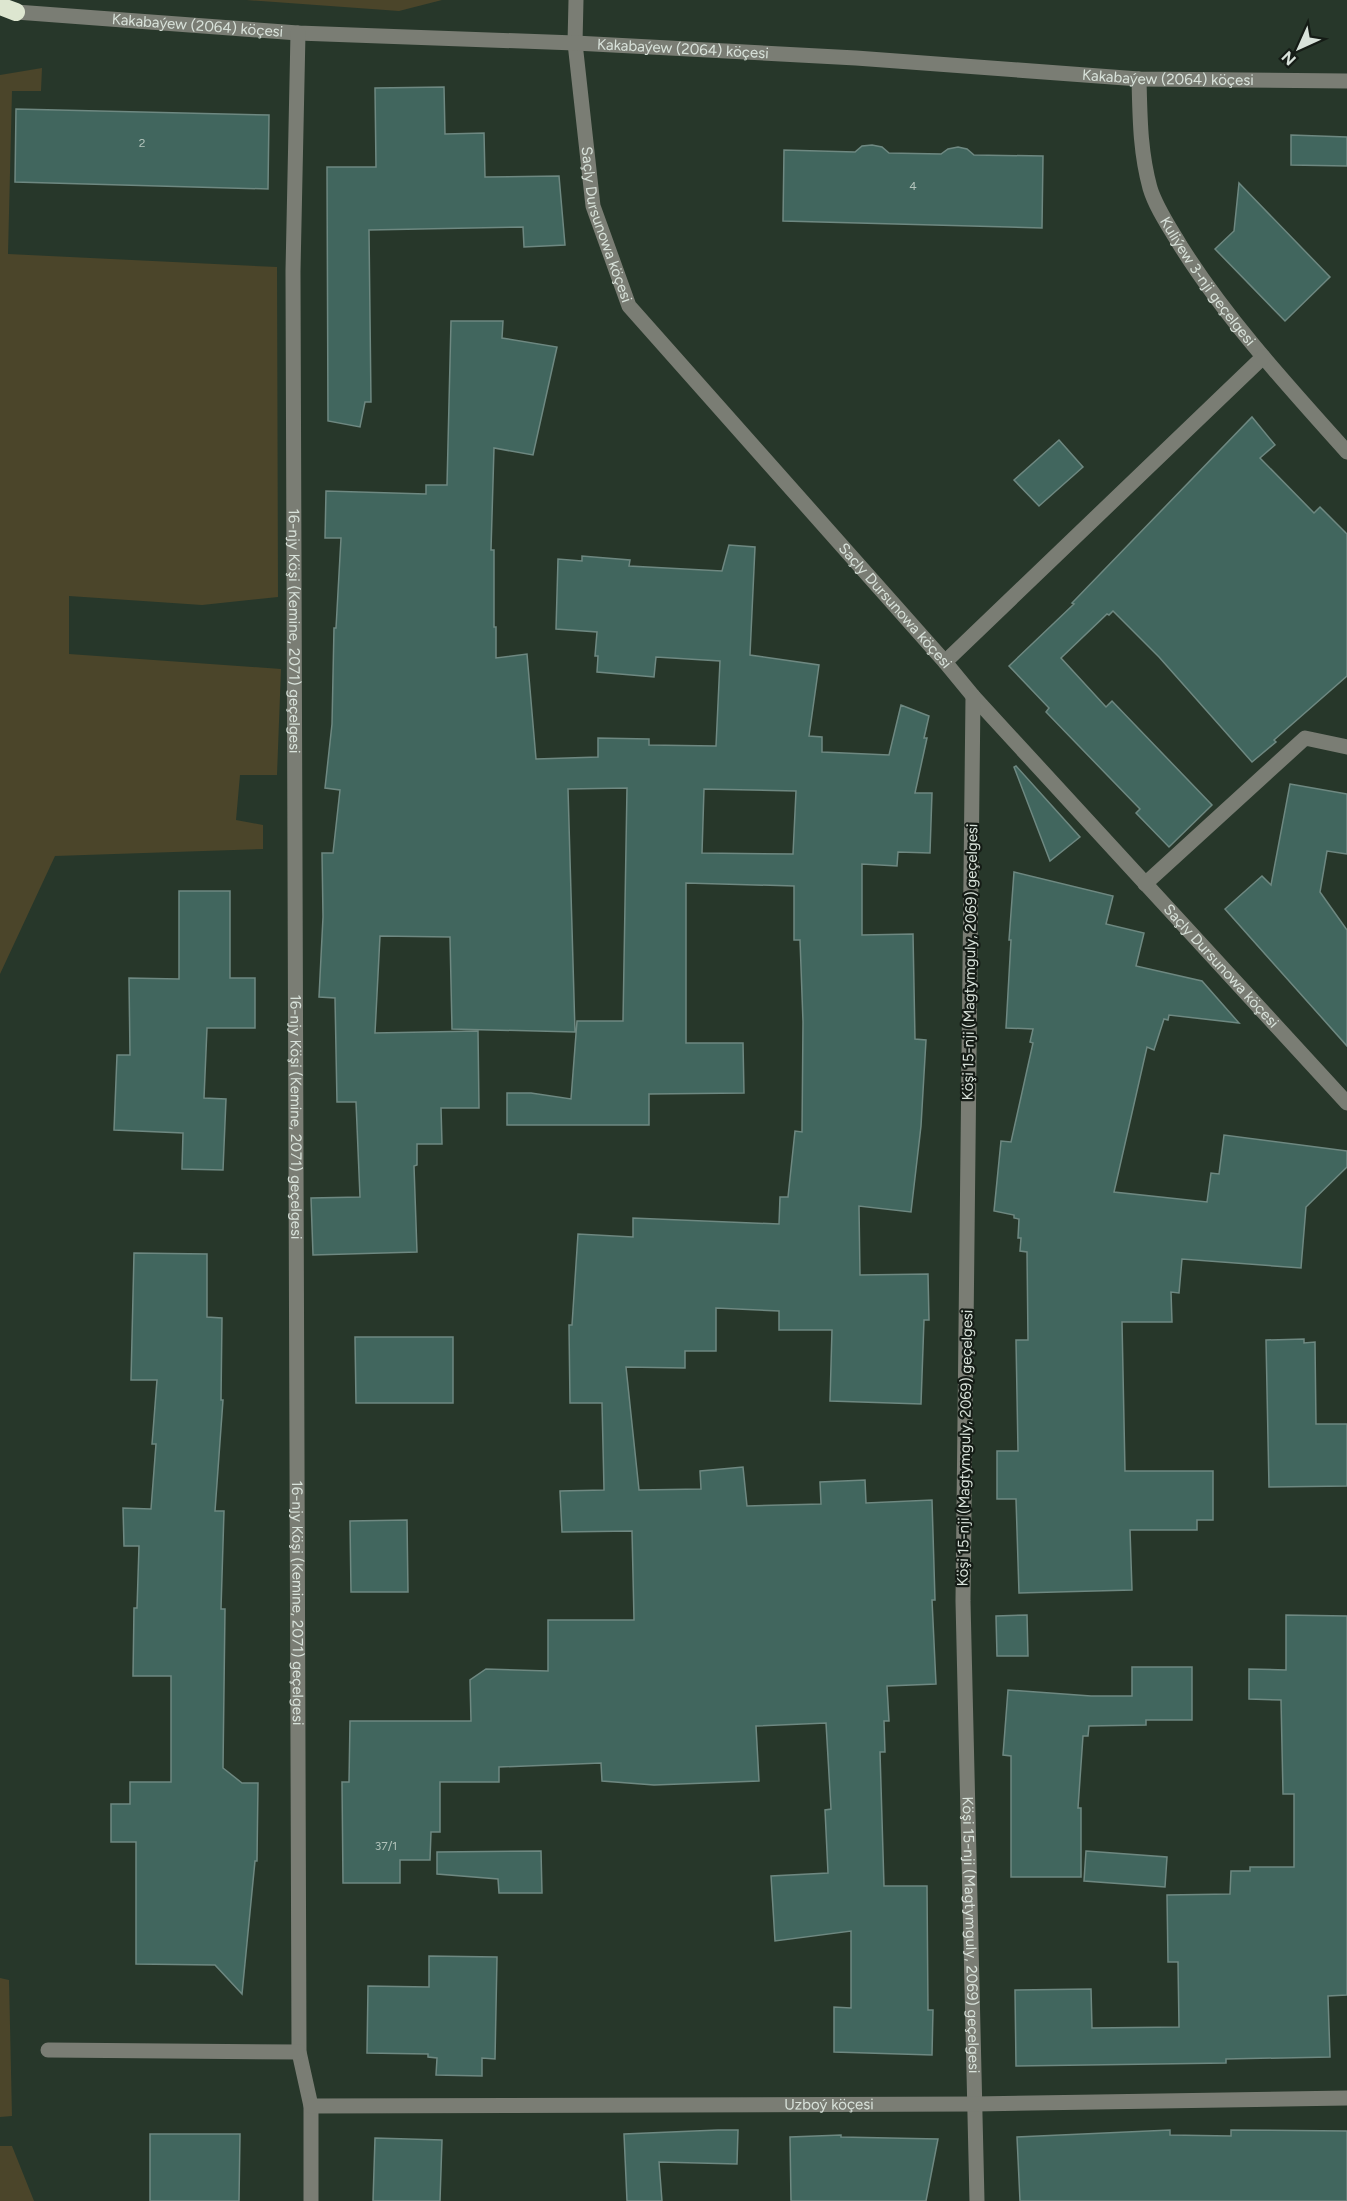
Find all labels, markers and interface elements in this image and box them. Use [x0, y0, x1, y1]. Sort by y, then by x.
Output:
street label: Kakabaýew (2064) köçesi [111, 10, 284, 41]
north arrow [1269, 18, 1329, 78]
street label: Kakabaýew (2064) köçesi [597, 35, 769, 62]
text: N [1278, 47, 1300, 69]
street label: Kakabaýew (2064) köçesi [1081, 66, 1254, 89]
house number: 2 [139, 136, 145, 150]
street label: Saçly Dursunowa köçesi [577, 146, 636, 305]
house number: 4 [909, 179, 917, 193]
street label: Kuliýew 3-nji geçelgesi [1156, 214, 1259, 349]
street label: 16-njy Köşi (Kemine, 2071) geçelgesi [285, 508, 304, 753]
street label: Saçly Dursunowa köçesi [835, 539, 955, 672]
street label: Köşi 15-nji (Magtymguly, 2069) geçelgesi [959, 823, 981, 1101]
street label: Saçly Dursunowa köçesi [1160, 900, 1282, 1032]
street label: 16-njy Köşi (Kemine, 2071) geçelgesi [286, 994, 305, 1239]
street label: Köşi 15-nji (Magtymguly, 2069) geçelgesi [954, 1309, 976, 1587]
street label: 16-njy Köşi (Kemine, 2071) geçelgesi [288, 1480, 307, 1725]
street label: Köşi 15-nji (Magtymguly, 2069) geçelgesi [959, 1796, 983, 2074]
house number: 37/1 [375, 1839, 397, 1853]
street label: Uzboý köçesi [784, 2095, 874, 2114]

